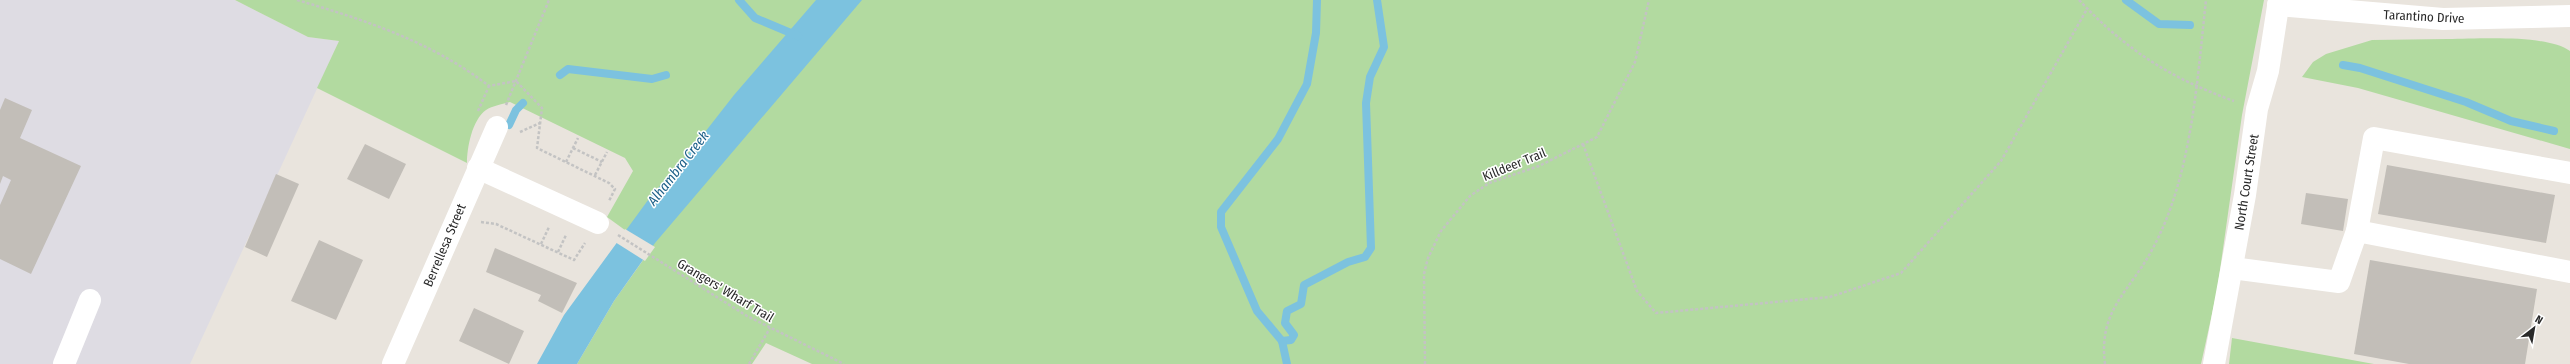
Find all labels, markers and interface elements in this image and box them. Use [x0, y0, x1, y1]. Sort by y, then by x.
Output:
street label: Tarantino Drive [2383, 7, 2465, 26]
water label: Alhambra Creek [643, 128, 713, 210]
street label: North Court Street [2231, 132, 2262, 231]
street label: Killdeer Trail [1480, 145, 1549, 184]
street label: Berrellesa Street [420, 201, 469, 289]
street label: Grangers' Wharf Trail [675, 256, 777, 325]
north arrow [2514, 308, 2554, 348]
text: N [2533, 313, 2545, 327]

